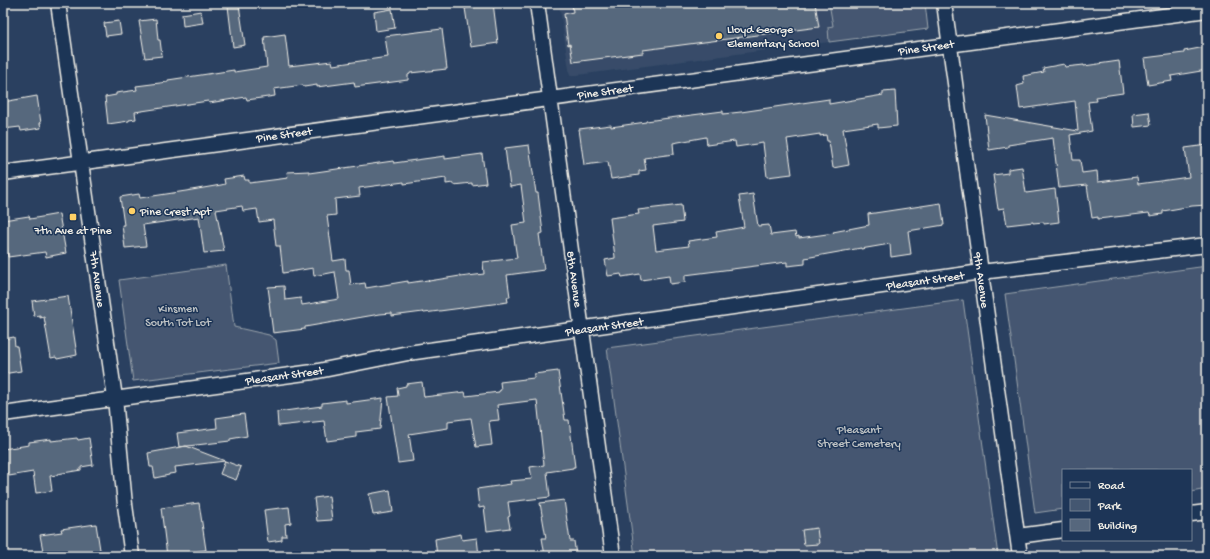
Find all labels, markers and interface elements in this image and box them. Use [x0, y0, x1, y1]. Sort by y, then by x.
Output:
place label: Lloyd George Elementary School [727, 24, 820, 52]
marker: Lloyd George Elementary School [714, 31, 724, 41]
street label: Pine Street [897, 38, 956, 60]
street label: Pine Street [576, 82, 635, 104]
street label: Pine Street [255, 125, 314, 147]
marker: Pine Crest Apt [127, 206, 137, 216]
place label: Pine Crest Apt [139, 206, 212, 220]
marker: 7th Ave at Pine [68, 212, 78, 222]
place label: 7th Ave at Pine [33, 225, 112, 239]
street label: 7th Avenue [85, 249, 107, 309]
street label: 8th Avenue [562, 250, 584, 309]
street label: 9th Avenue [969, 250, 991, 310]
street label: Pleasant Street [884, 269, 966, 295]
park label: Kinsmen South Tot Lot [145, 303, 212, 331]
street label: Pleasant Street [563, 315, 645, 341]
street label: Pleasant Street [243, 364, 325, 390]
park label: Pleasant Street Cemetery [817, 424, 901, 452]
legend [1062, 469, 1192, 541]
text: Road [1098, 480, 1125, 494]
text: Park [1097, 500, 1123, 514]
text: Building [1097, 520, 1137, 534]

